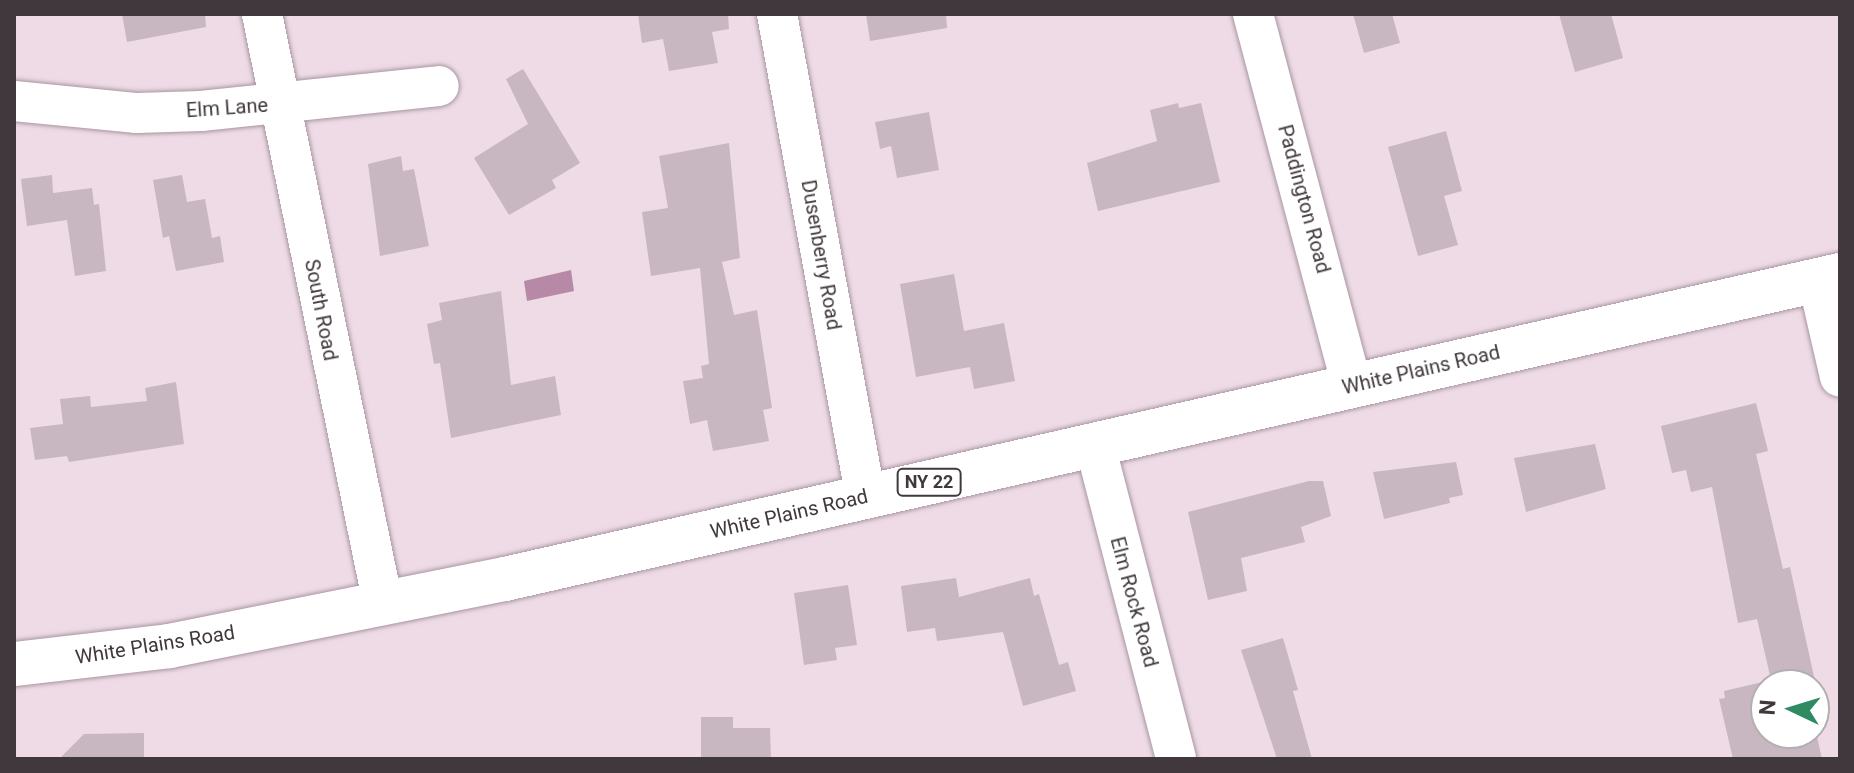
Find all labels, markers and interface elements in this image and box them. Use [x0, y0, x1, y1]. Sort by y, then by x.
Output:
street label: Elm Lane [185, 93, 269, 123]
street label: Paddington Road [1273, 122, 1335, 276]
street label: Dusenberry Road [796, 178, 846, 332]
street label: South Road [299, 257, 343, 363]
street label: White Plains Road [1340, 340, 1502, 400]
road number: NY 22 [895, 468, 963, 496]
street label: White Plains Road [708, 484, 870, 544]
street label: Elm Rock Road [1105, 534, 1163, 670]
street label: White Plains Road [74, 621, 236, 669]
north arrow [1750, 669, 1830, 749]
text: N [1755, 699, 1781, 716]

